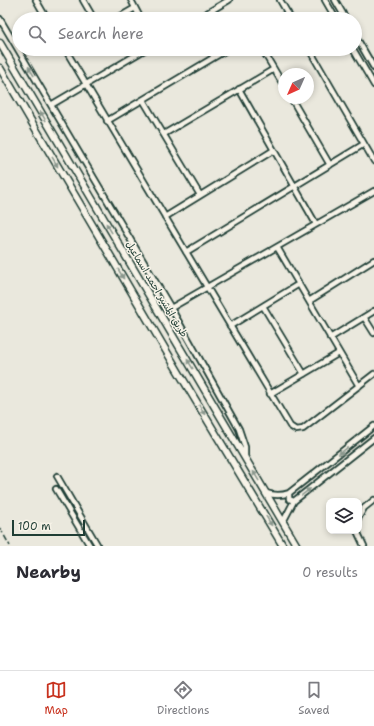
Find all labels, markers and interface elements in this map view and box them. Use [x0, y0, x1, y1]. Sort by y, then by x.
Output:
search box [12, 12, 362, 56]
icon: search [26, 23, 48, 45]
text: Search here [58, 24, 144, 44]
one-way arrow [27, 65, 34, 77]
north arrow [278, 68, 314, 104]
one-way arrow [40, 110, 47, 122]
one-way arrow [52, 156, 59, 168]
one-way arrow [106, 222, 113, 234]
street label: طريق المشير احمد اسماعيل [123, 238, 191, 340]
one-way arrow [118, 268, 125, 280]
one-way arrow [186, 358, 193, 370]
one-way arrow [198, 404, 205, 416]
one-way arrow [338, 446, 349, 455]
one-way arrow [252, 471, 260, 481]
one-way arrow [301, 487, 312, 496]
map controls [326, 498, 362, 534]
button: layers [326, 498, 362, 534]
one-way arrow [265, 515, 272, 527]
scale bar [12, 518, 85, 537]
text: 100 m [18, 519, 51, 534]
text: Nearby [16, 561, 81, 583]
text: 0 results [302, 564, 358, 581]
tab: Map [44, 679, 68, 718]
tab: Directions [157, 679, 209, 718]
tab: Saved [298, 679, 330, 718]

